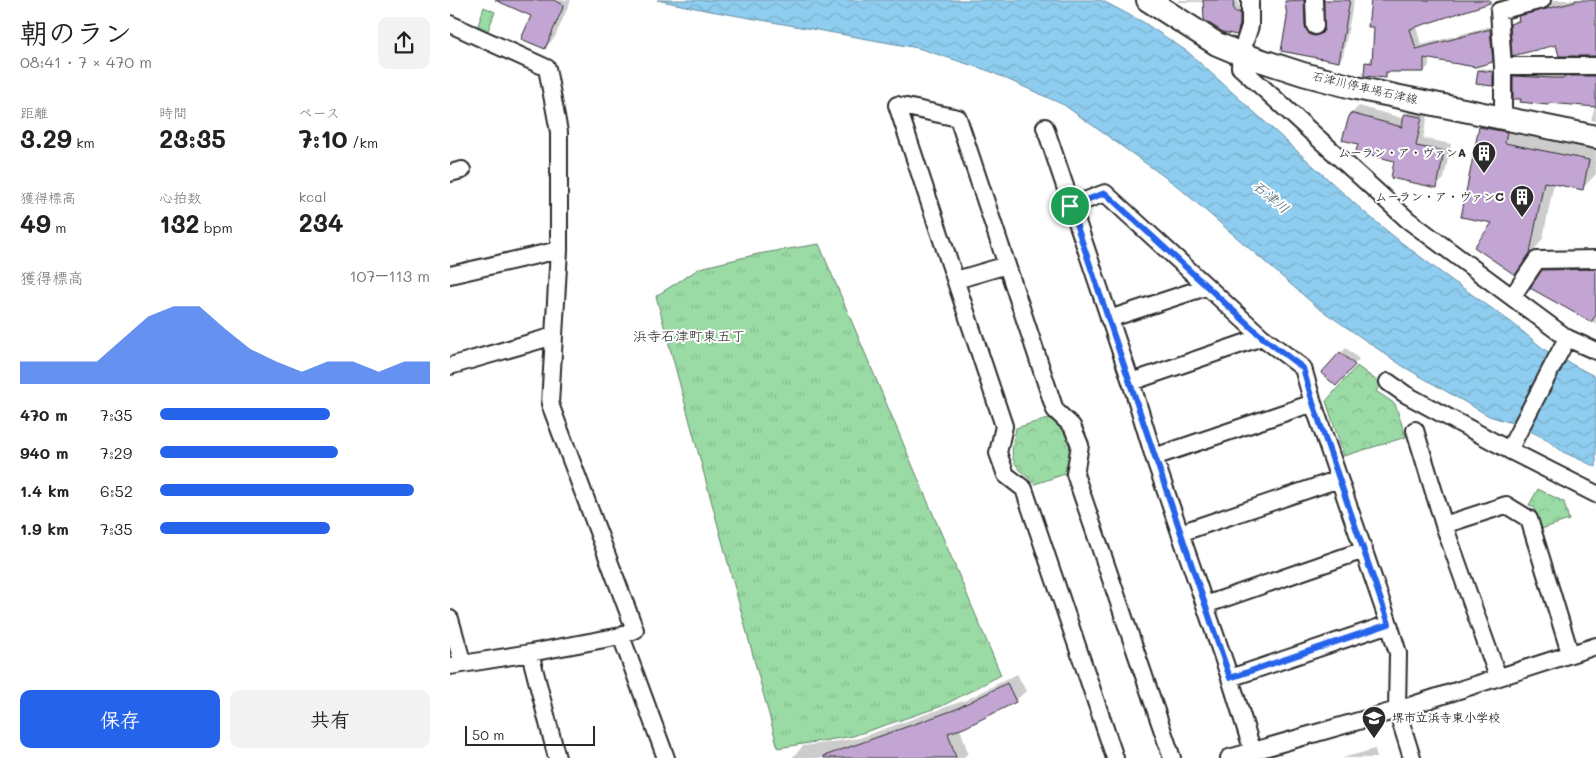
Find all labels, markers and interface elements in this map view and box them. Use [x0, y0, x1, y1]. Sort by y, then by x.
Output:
text: 朝のラン [20, 14, 132, 50]
button: share [378, 17, 430, 69]
text: 08:41 · 7 × 470 m [20, 51, 152, 72]
street label: 石津川停車場石津線 [1311, 67, 1420, 107]
text: 距離 [20, 103, 48, 122]
text: 時間 [159, 103, 187, 122]
text: ペース [299, 103, 340, 122]
text: 3.29 [20, 122, 72, 154]
text: 23:35 [159, 122, 226, 154]
text: 7:10 [299, 122, 348, 154]
text: km [72, 133, 95, 152]
text: /km [348, 133, 378, 152]
building icon: ムーラン・ア・ヴァンA [1471, 140, 1497, 174]
place label: ムーラン・ア・ヴァンA [1338, 144, 1466, 160]
water label: 石津川 [1249, 176, 1294, 217]
building icon: ムーラン・ア・ヴァンC [1509, 184, 1535, 218]
pin [1049, 185, 1091, 227]
text: kcal [299, 187, 327, 206]
text: 獲得標高 [20, 188, 76, 207]
text: 心拍数 [159, 188, 201, 207]
place label: ムーラン・ア・ヴァンC [1375, 188, 1504, 204]
icon: arrive [1056, 192, 1084, 220]
text: 234 [299, 206, 343, 238]
text: 49 [20, 207, 51, 239]
text: 132 [159, 207, 199, 239]
text: m [51, 218, 67, 237]
text: bpm [199, 218, 233, 237]
text: 107–113 m [349, 265, 430, 286]
text: 獲得標高 [20, 267, 84, 288]
district label: 浜寺石津町東五丁 [633, 326, 745, 345]
text: 470 m [20, 404, 68, 425]
text: 7:35 [100, 404, 133, 425]
text: 940 m [20, 442, 69, 463]
text: 7:29 [100, 442, 132, 463]
text: 1.4 km [20, 480, 69, 501]
text: 6:52 [100, 480, 133, 501]
text: 1.9 km [20, 518, 69, 539]
text: 7:35 [100, 518, 133, 539]
button: 保存 [20, 690, 220, 748]
button: 共有 [230, 690, 430, 748]
school or university icon: 堺市立浜寺東小学校 [1361, 705, 1387, 739]
place label: 堺市立浜寺東小学校 [1392, 709, 1500, 725]
scale bar [465, 723, 595, 746]
text: 50 m [472, 725, 504, 744]

